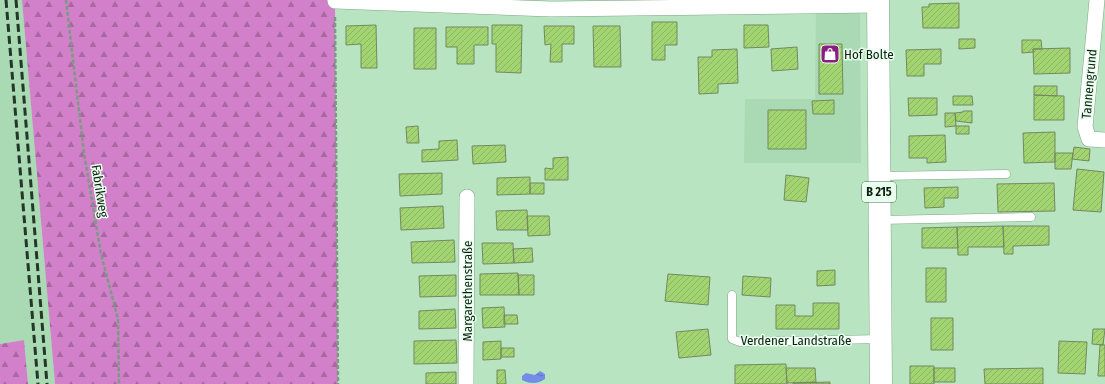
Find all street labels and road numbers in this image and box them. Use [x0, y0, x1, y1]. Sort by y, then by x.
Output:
street label: Tannengrund [1078, 48, 1100, 120]
street label: Fabrikweg [88, 164, 112, 219]
road number: B 215 [862, 182, 896, 202]
street label: Margarethenstraße [460, 241, 475, 341]
street label: Verdener Landstraße [741, 333, 851, 348]

